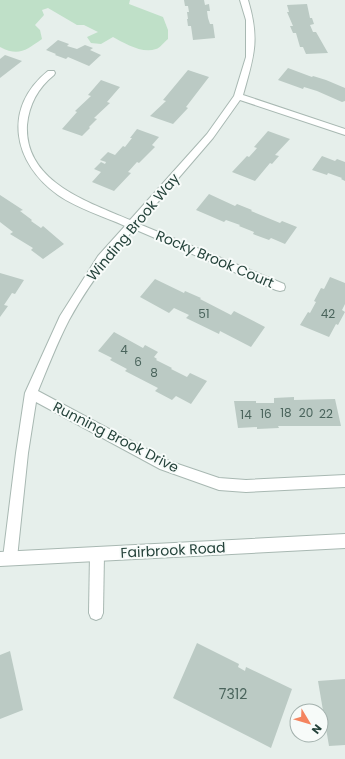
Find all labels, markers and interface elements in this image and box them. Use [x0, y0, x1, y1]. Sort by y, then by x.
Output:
street label: Winding Brook Way [82, 169, 184, 285]
street label: Rocky Brook Court [153, 225, 277, 293]
house number: 51 [198, 305, 210, 322]
house number: 42 [321, 305, 335, 322]
house number: 4 [120, 341, 128, 358]
house number: 6 [134, 353, 142, 370]
house number: 8 [150, 364, 158, 381]
street label: Running Brook Drive [50, 397, 183, 478]
house number: 18 [280, 404, 292, 421]
house number: 20 [299, 404, 313, 421]
house number: 16 [260, 405, 272, 422]
house number: 22 [319, 405, 333, 422]
house number: 14 [240, 406, 252, 423]
street label: Fairbrook Road [120, 537, 226, 563]
house number: 7312 [219, 684, 247, 704]
north arrow [289, 703, 329, 743]
text: N [308, 721, 326, 737]

